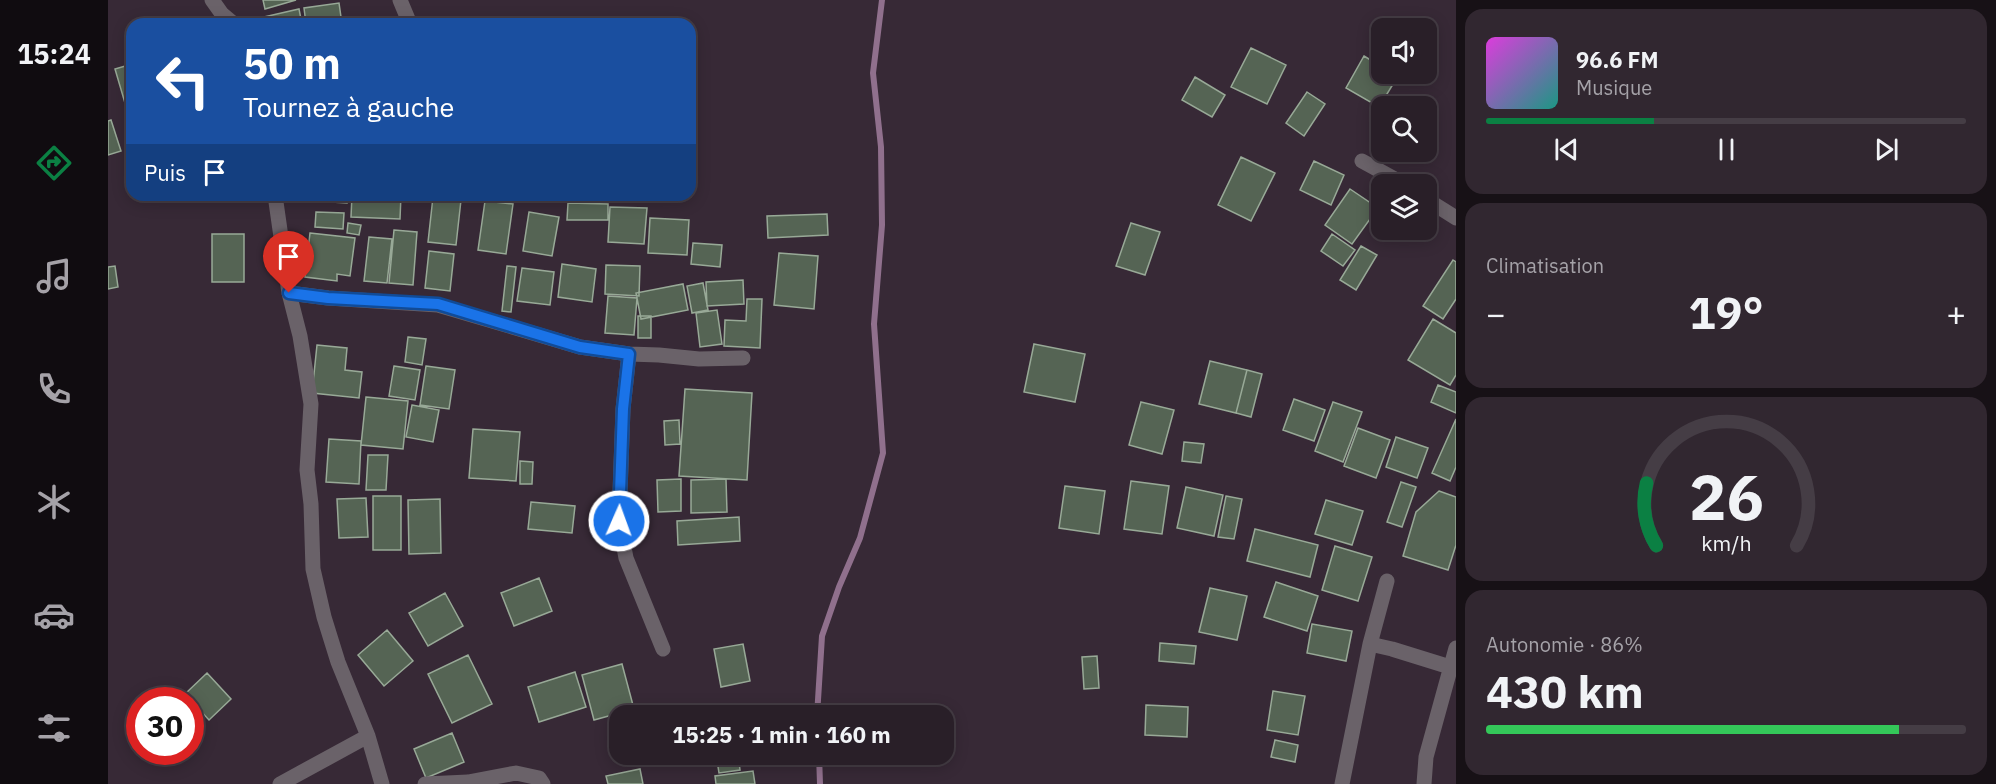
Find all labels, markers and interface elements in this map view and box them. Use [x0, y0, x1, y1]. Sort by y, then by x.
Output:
map controls [1371, 18, 1437, 240]
button: sound [1371, 18, 1437, 84]
text: 15:24 [17, 36, 91, 71]
text: 50 m [243, 36, 341, 91]
icon: left [144, 42, 222, 120]
text: 96.6 FM [1576, 45, 1659, 74]
text: Musique [1576, 74, 1652, 101]
text: Tournez à gauche [243, 89, 454, 124]
button: search [1371, 96, 1437, 162]
icon: previous [1550, 133, 1583, 166]
icon: pause [1710, 133, 1743, 166]
icon: next [1870, 133, 1903, 166]
icon: directions [33, 142, 75, 184]
icon: arrive [198, 156, 231, 189]
text: Puis [144, 158, 186, 187]
button: layers [1371, 174, 1437, 240]
pin [263, 231, 314, 293]
icon: arrive [272, 240, 305, 273]
text: Climatisation [1486, 252, 1604, 279]
icon: music [33, 255, 75, 297]
text: 19° [1688, 283, 1764, 341]
text: − [1486, 292, 1506, 335]
text: + [1946, 292, 1966, 335]
icon: phone [33, 368, 75, 410]
text: 26 [1689, 456, 1763, 537]
icon: climate [33, 481, 75, 523]
position arrow [587, 489, 651, 553]
text: km/h [1701, 529, 1751, 557]
icon: car [33, 594, 75, 636]
text: Autonomie · 86% [1486, 631, 1643, 658]
text: 430 km [1486, 662, 1644, 720]
speed limit sign: 30 [126, 687, 204, 765]
icon: filters [33, 707, 75, 749]
text: 15:25 · 1 min · 160 m [672, 720, 891, 749]

